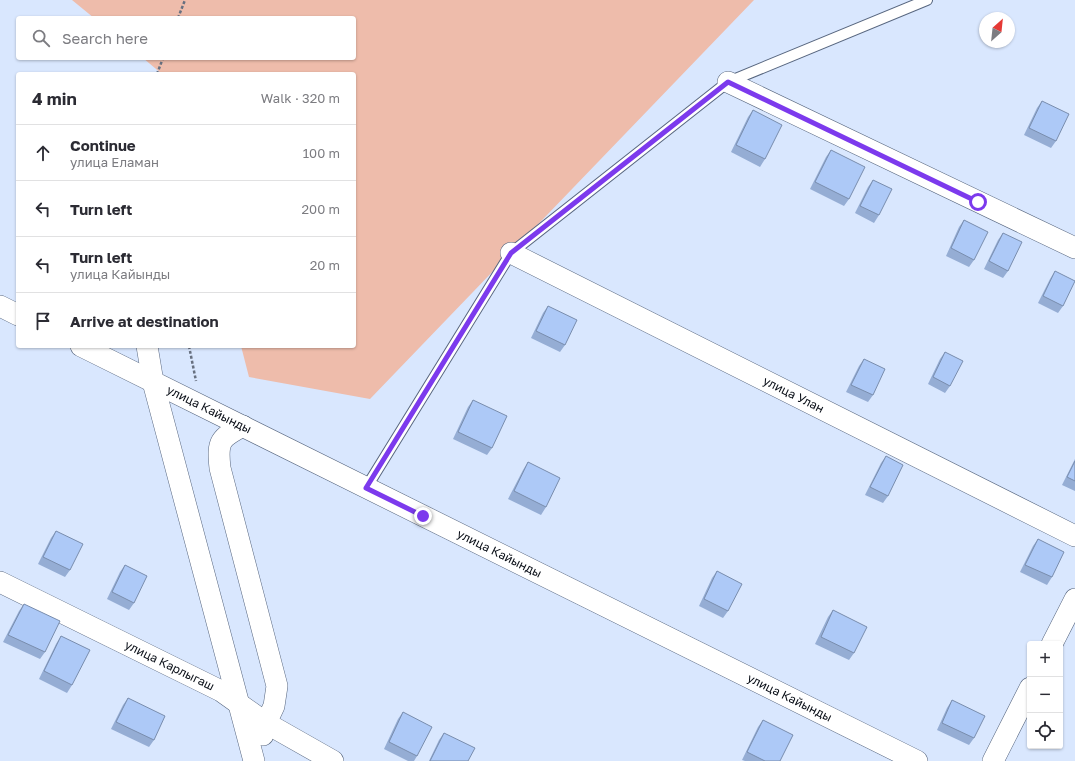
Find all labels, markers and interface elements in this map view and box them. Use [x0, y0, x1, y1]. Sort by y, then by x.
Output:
north arrow [979, 12, 1015, 48]
search box [16, 16, 356, 60]
icon: search [30, 27, 52, 49]
text: Search here [62, 29, 148, 47]
text: 4 min [32, 88, 77, 109]
text: Walk · 320 m [261, 90, 340, 106]
text: Continue [70, 136, 136, 154]
icon: ahead [32, 142, 54, 164]
text: 100 m [303, 145, 340, 161]
text: улица Еламан [70, 154, 159, 170]
route start [969, 193, 987, 211]
icon: left [32, 198, 54, 220]
text: Turn left [70, 200, 132, 218]
text: 200 m [302, 201, 340, 217]
text: Turn left [70, 248, 132, 266]
icon: left [32, 254, 54, 276]
text: 20 m [310, 257, 340, 273]
text: улица Кайынды [70, 266, 170, 282]
icon: arrive [32, 310, 54, 332]
text: Arrive at destination [70, 312, 219, 330]
street label: улица Улан [761, 373, 827, 416]
street label: улица Кайынды [164, 382, 254, 436]
route end [414, 507, 432, 525]
street label: улица Кайынды [455, 526, 544, 581]
street label: улица Карлыгаш [122, 637, 217, 694]
map controls [1027, 641, 1063, 749]
button: + [1027, 641, 1063, 677]
street label: улица Кайынды [745, 670, 835, 725]
button: − [1027, 677, 1063, 713]
button: locate [1027, 713, 1063, 749]

